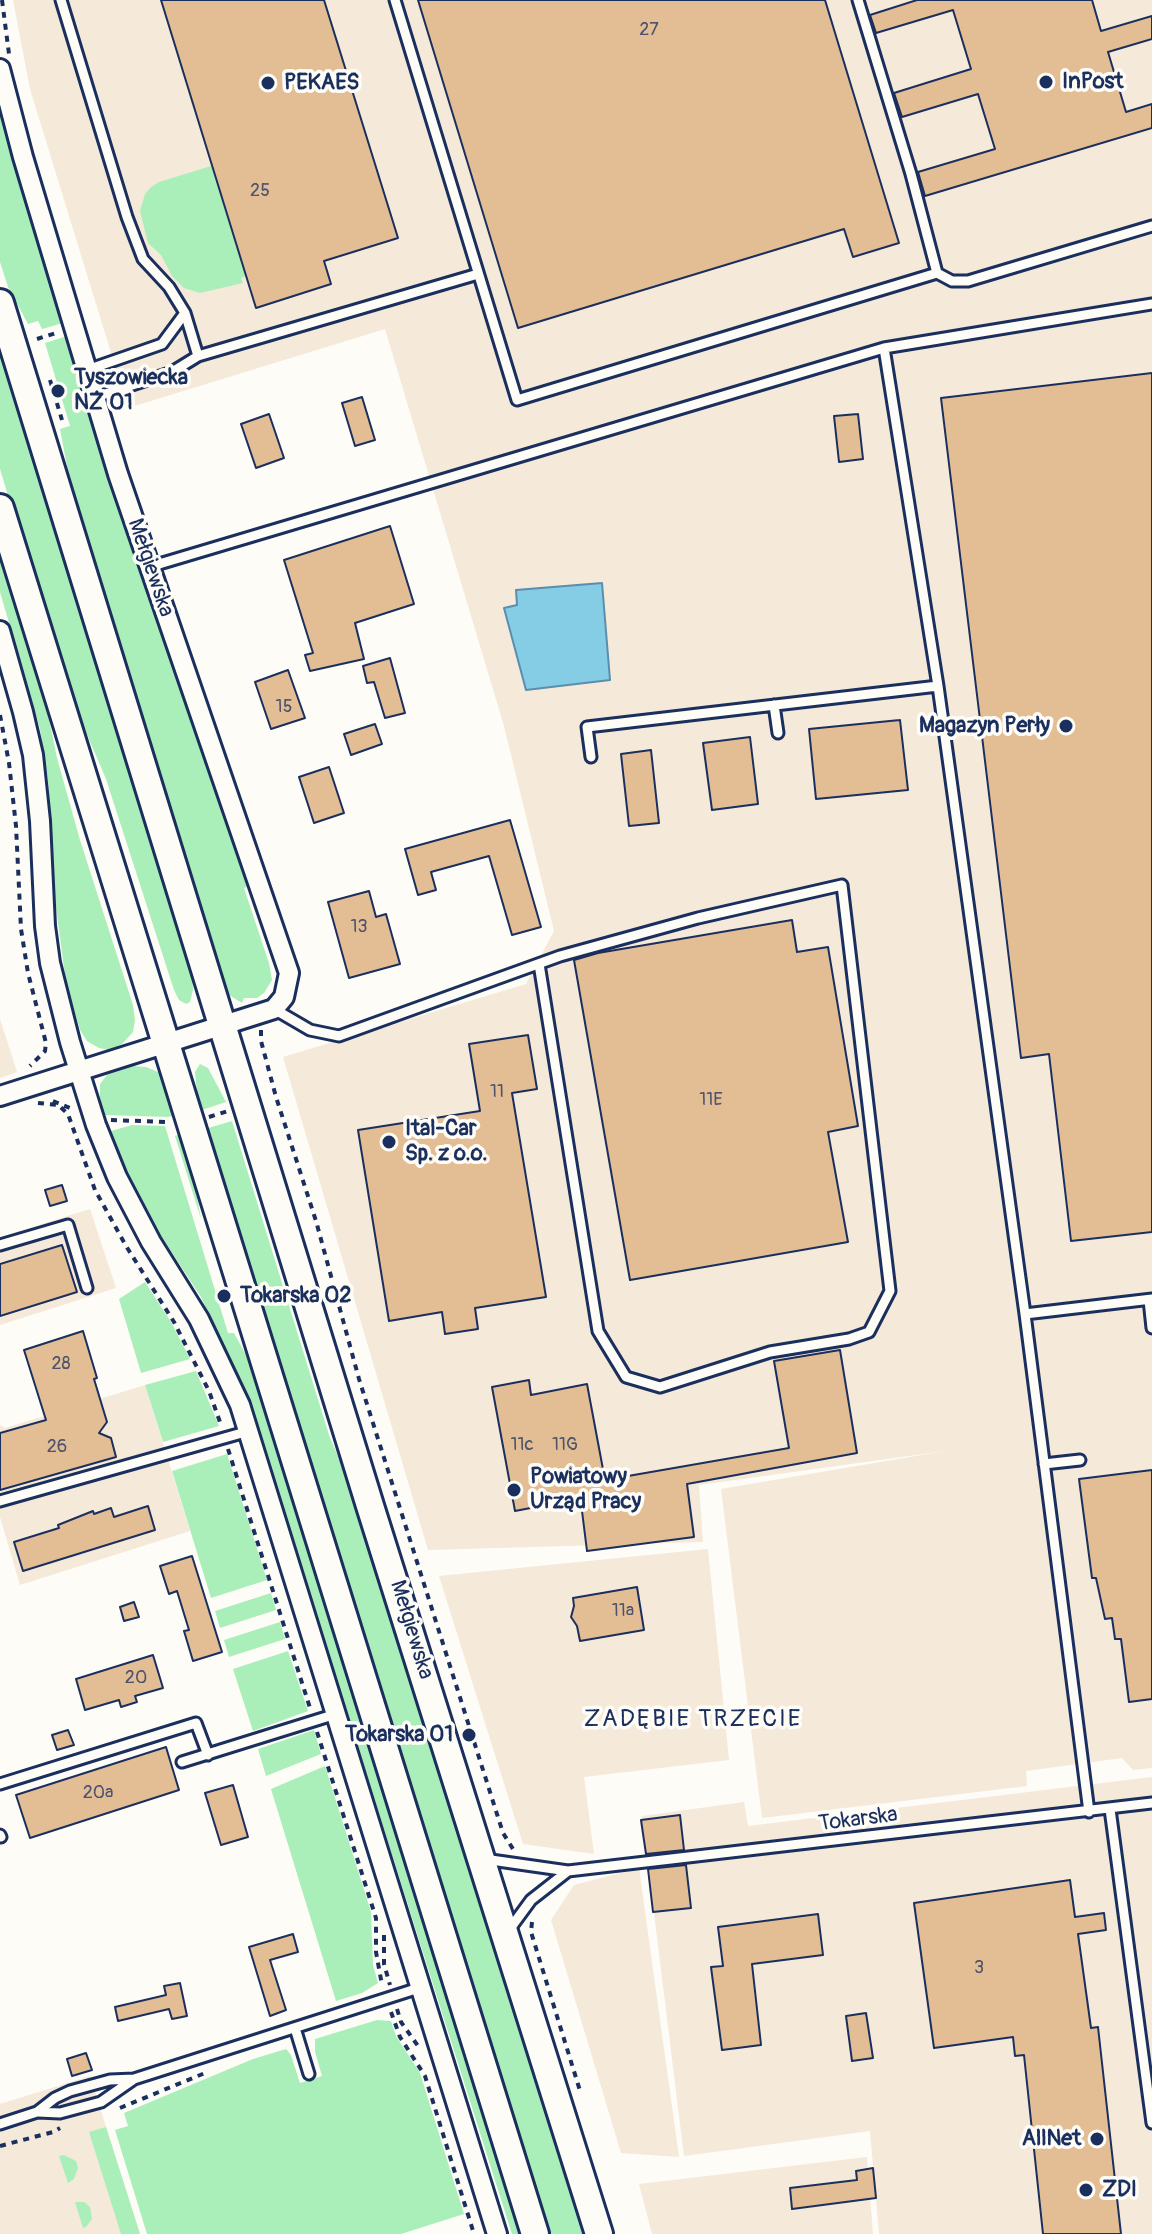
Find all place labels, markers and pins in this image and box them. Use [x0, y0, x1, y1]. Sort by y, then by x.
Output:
place label: InPost [1062, 69, 1123, 95]
place label: PEKAES [284, 70, 359, 96]
marker: InPost [1037, 73, 1055, 91]
marker: PEKAES [259, 74, 277, 92]
place label: Tyszowiecka NŻ 01 [74, 365, 188, 416]
marker: Tyszowiecka NŻ 01 [49, 382, 67, 400]
place label: Magazyn Perły [919, 713, 1050, 739]
marker: Magazyn Perły [1057, 717, 1075, 735]
place label: Ital-Car Sp. z o.o. [405, 1116, 487, 1168]
marker: Ital-Car Sp. z o.o. [380, 1133, 398, 1151]
place label: Tokarska 02 [240, 1283, 352, 1309]
marker: Tokarska 02 [215, 1287, 233, 1305]
place label: Powiatowy Urząd Pracy [530, 1464, 641, 1516]
marker: Powiatowy Urząd Pracy [505, 1481, 523, 1499]
place label: Tokarska 01 [345, 1722, 453, 1748]
marker: Tokarska 01 [460, 1726, 478, 1744]
place label: AllNet [1022, 2126, 1081, 2152]
marker: AllNet [1088, 2130, 1106, 2148]
place label: ZDI [1102, 2177, 1137, 2203]
marker: ZDI [1077, 2181, 1095, 2199]

